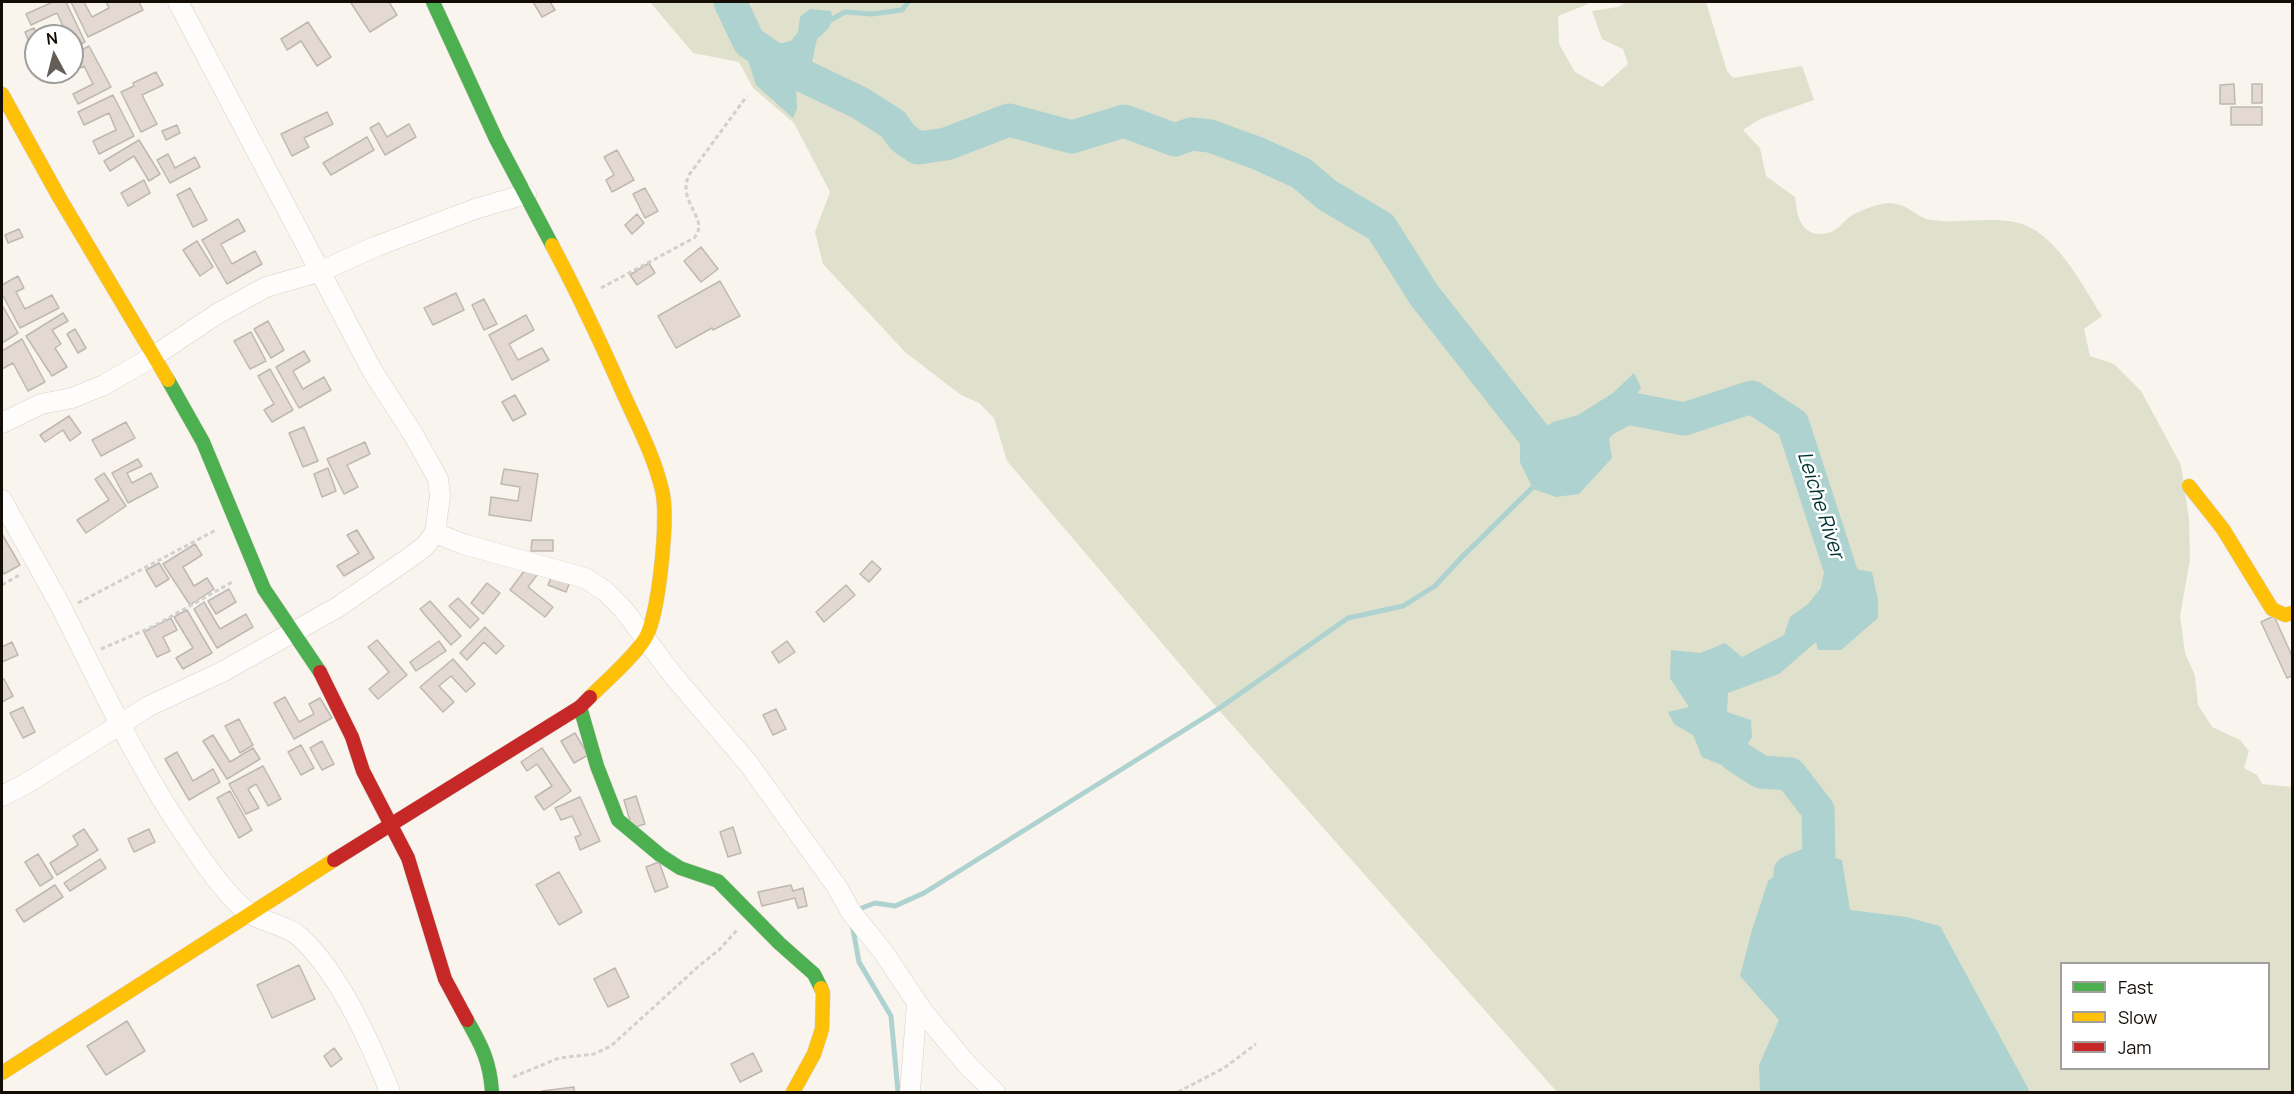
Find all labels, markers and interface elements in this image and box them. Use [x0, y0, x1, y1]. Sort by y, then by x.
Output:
north arrow [24, 24, 84, 84]
text: N [45, 27, 59, 50]
water label: Leiche River [1791, 448, 1849, 562]
legend [2060, 962, 2270, 1070]
text: Fast [2118, 975, 2153, 999]
text: Slow [2118, 1005, 2157, 1029]
text: Jam [2118, 1035, 2152, 1059]

